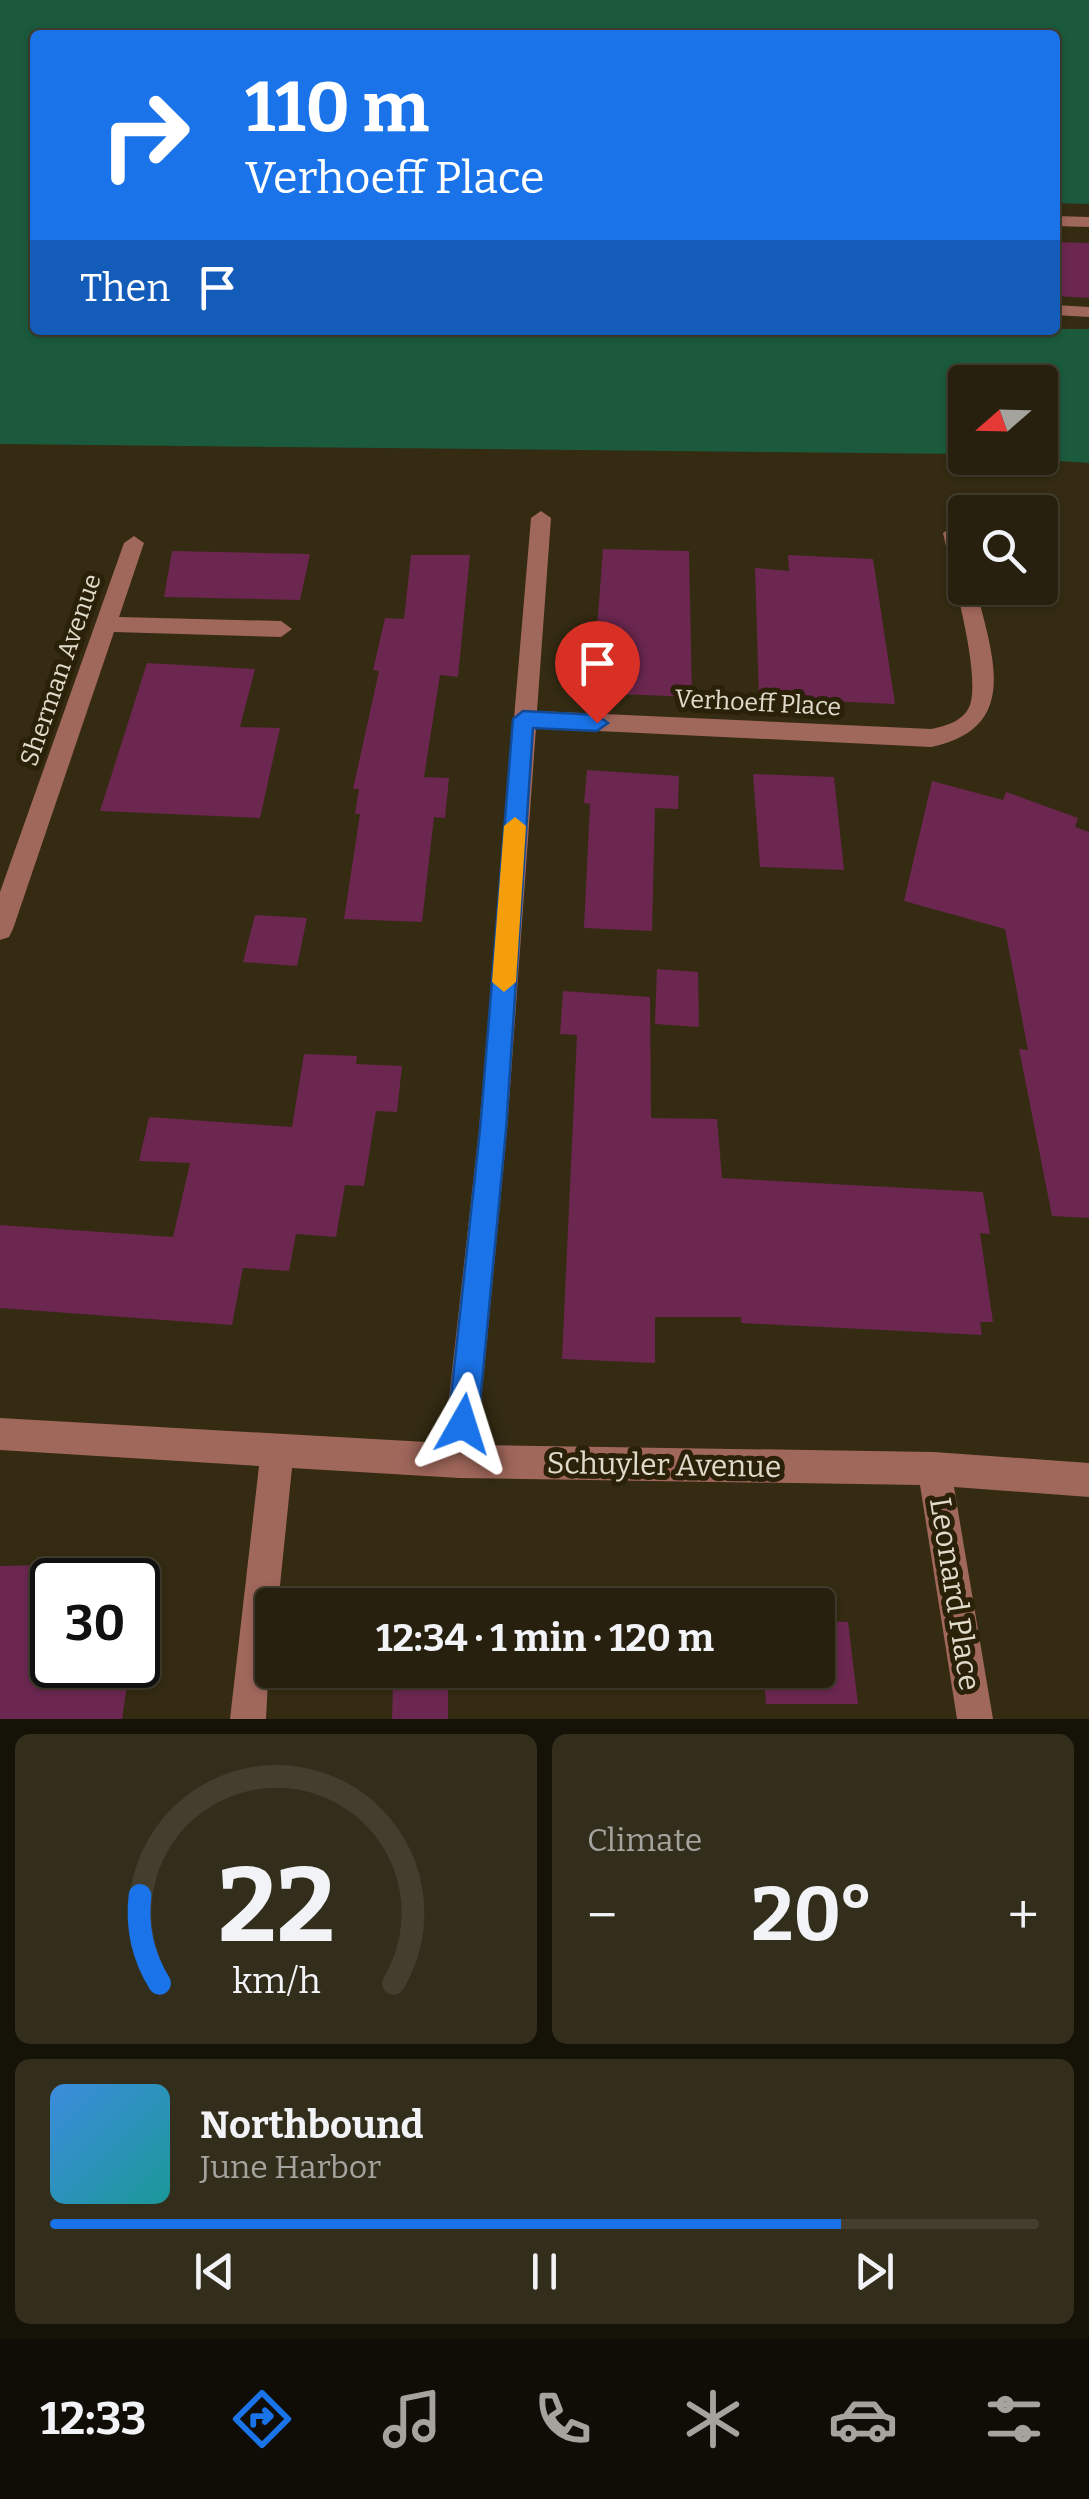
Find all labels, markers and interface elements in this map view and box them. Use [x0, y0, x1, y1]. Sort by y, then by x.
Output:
text: 110 m [245, 66, 429, 150]
icon: right [80, 70, 210, 200]
text: Verhoeff Place [245, 151, 545, 205]
icon: arrive [190, 260, 245, 315]
text: Then [80, 265, 170, 311]
north arrow [948, 365, 1058, 475]
map controls [948, 365, 1058, 605]
button: search [948, 495, 1058, 605]
street label: Sherman Avenue [14, 570, 108, 770]
pin [555, 621, 640, 724]
icon: arrive [570, 636, 625, 691]
street label: Verhoeff Place [674, 684, 842, 722]
position arrow [411, 1372, 515, 1476]
street label: Schuyler Avenue [546, 1445, 782, 1485]
street label: Leonard Place [922, 1495, 988, 1693]
speed limit sign: 30 [30, 1558, 160, 1688]
text: 12:34 · 1 min · 120 m [376, 1615, 714, 1661]
text: Climate [587, 1821, 702, 1859]
text: 22 [217, 1844, 335, 1969]
text: 20° [751, 1870, 874, 1960]
text: − [587, 1883, 617, 1949]
text: + [1008, 1883, 1039, 1949]
text: km/h [232, 1960, 320, 2002]
text: Northbound [200, 2102, 423, 2148]
text: June Harbor [200, 2148, 381, 2186]
icon: previous [187, 2244, 242, 2299]
icon: pause [517, 2244, 572, 2299]
icon: next [847, 2244, 902, 2299]
icon: directions [227, 2384, 297, 2454]
icon: music [377, 2384, 447, 2454]
icon: phone [528, 2384, 598, 2454]
icon: climate [678, 2384, 748, 2454]
icon: car [828, 2384, 898, 2454]
icon: filters [979, 2384, 1049, 2454]
text: 12:33 [40, 2392, 147, 2446]

